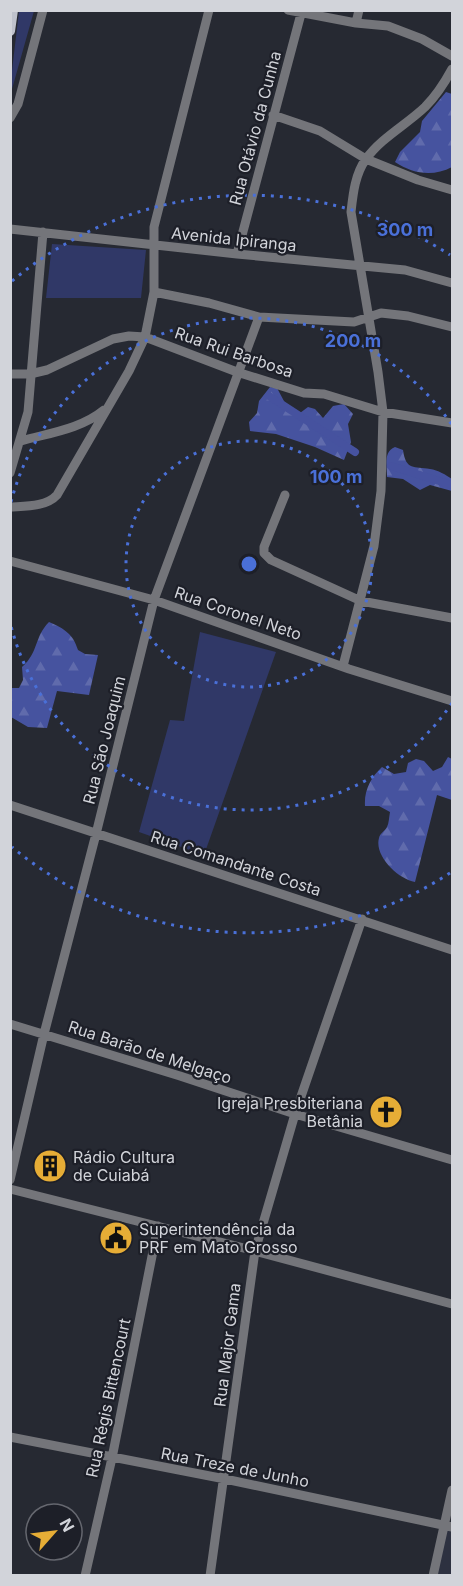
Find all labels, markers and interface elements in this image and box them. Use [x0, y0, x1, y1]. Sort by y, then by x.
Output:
street label: Rua Otávio da Cunha [225, 49, 285, 207]
text: 300 m [377, 219, 433, 240]
street label: Avenida Ipiranga [170, 222, 298, 256]
street label: Rua Rui Barbosa [172, 322, 296, 382]
text: 200 m [325, 330, 381, 351]
text: 100 m [310, 466, 362, 487]
centre of rings [239, 554, 259, 574]
street label: Rua Coronel Neto [172, 582, 304, 644]
street label: Rua São Joaquim [78, 674, 130, 806]
street label: Rua Comandante Costa [148, 826, 324, 900]
street label: Rua Barão de Melgaço [66, 1016, 234, 1088]
place label: Igreja Presbiteriana Betânia [217, 1093, 363, 1131]
church icon: Igreja Presbiteriana Betânia [368, 1094, 404, 1130]
place label: Rádio Cultura de Cuiabá [73, 1147, 175, 1185]
building icon: Rádio Cultura de Cuiabá [32, 1148, 68, 1184]
place label: Superintendência da PRF em Mato Grosso [139, 1219, 298, 1257]
public building icon: Superintendência da PRF em Mato Grosso [98, 1220, 134, 1256]
street label: Rua Major Gama [209, 1282, 245, 1408]
street label: Rua Régis Bittencourt [81, 1317, 135, 1479]
street label: Rua Treze de Junho [159, 1443, 311, 1491]
north arrow [24, 1502, 84, 1562]
text: N [56, 1515, 79, 1535]

